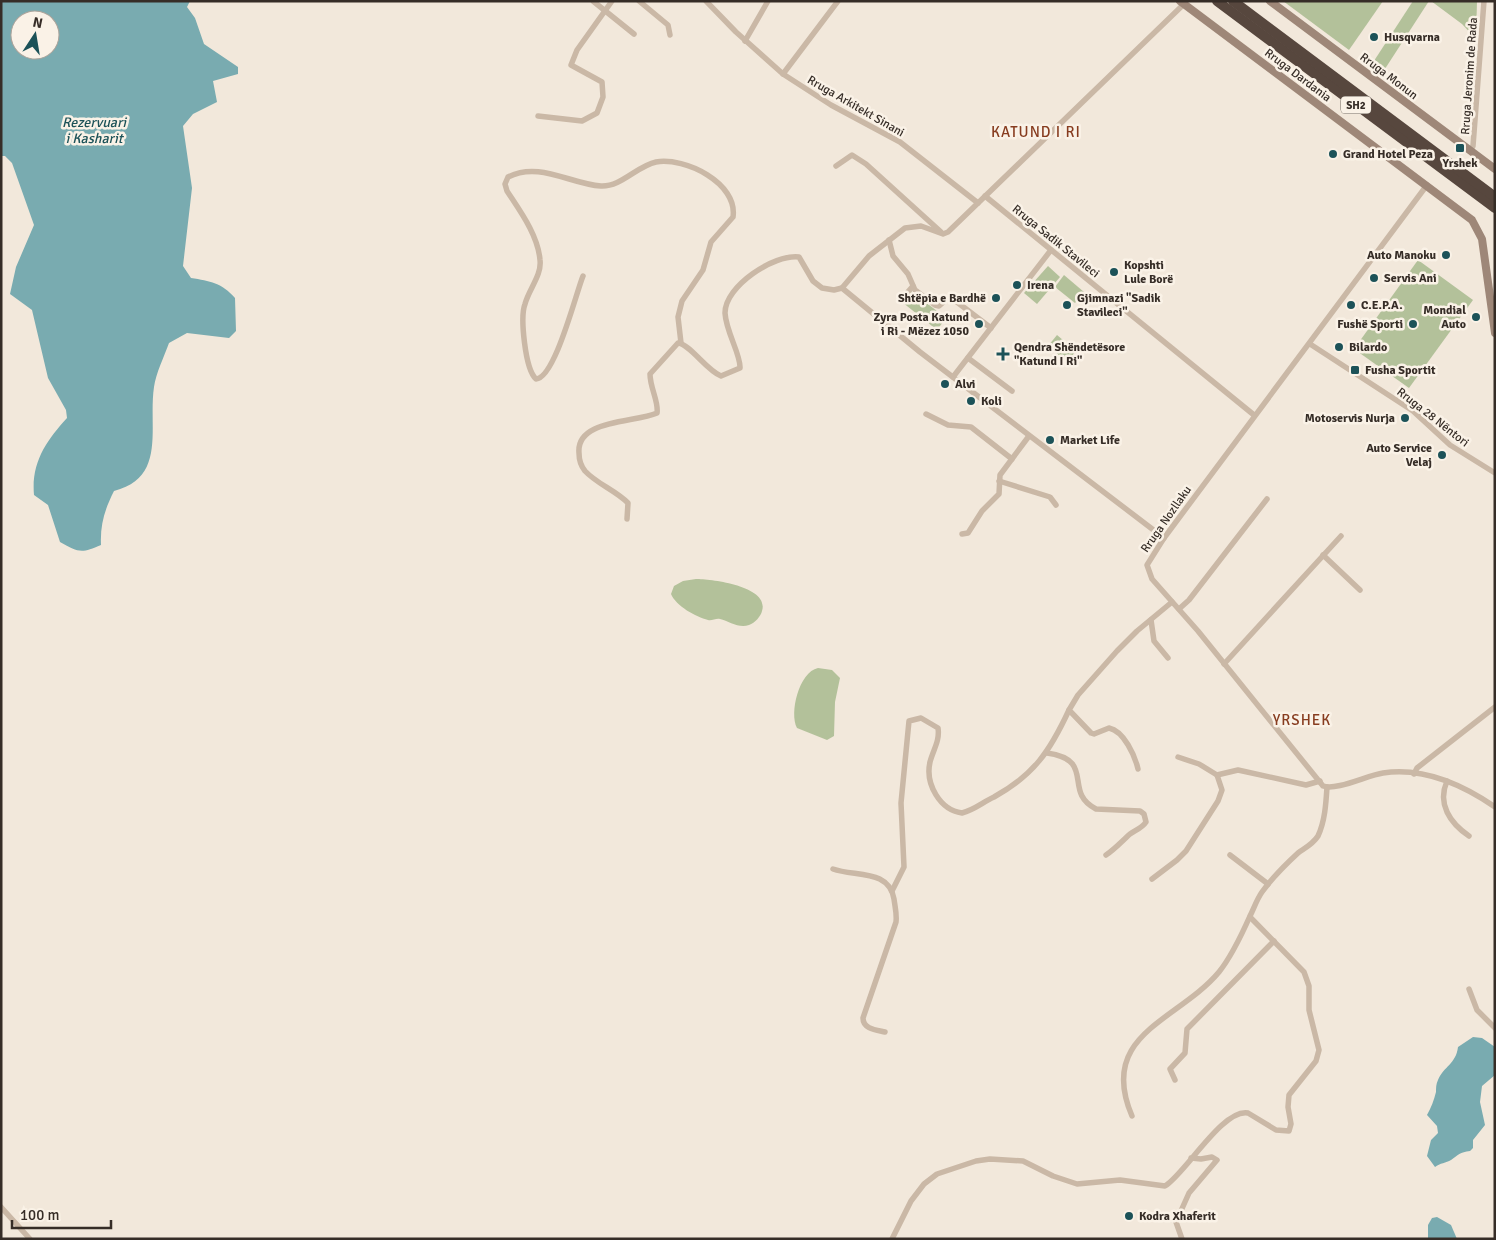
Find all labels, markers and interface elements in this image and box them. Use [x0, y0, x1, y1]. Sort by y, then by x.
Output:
north arrow [10, 10, 60, 60]
text: N [31, 13, 44, 32]
street label: Rruga Jeronim de Rada [1458, 17, 1481, 135]
place label: Husqvarna [1384, 30, 1440, 45]
marker: Husqvarna [1368, 31, 1380, 43]
street label: Rruga Dardania [1261, 45, 1334, 105]
street label: Rruga Monun [1357, 50, 1421, 103]
street label: Rruga Arkitekt Sinani [805, 73, 907, 140]
road number: SH2 [1341, 96, 1371, 114]
water label: Rezervuari i Kasharit [62, 114, 127, 147]
district label: KATUND I RI [991, 123, 1081, 141]
marker: Yrshek [1454, 142, 1466, 154]
place label: Grand Hotel Peza [1343, 147, 1433, 162]
marker: Grand Hotel Peza [1327, 148, 1339, 160]
place label: Yrshek [1442, 156, 1478, 171]
street label: Rruga Sadik Stavileci [1009, 202, 1102, 281]
place label: Auto Manoku [1367, 248, 1436, 263]
marker: Auto Manoku [1440, 249, 1452, 261]
place label: Kopshti Lule Borë [1124, 258, 1173, 287]
marker: Kopshti Lule Borë [1108, 266, 1120, 278]
place label: Servis Ani [1384, 271, 1437, 286]
marker: Servis Ani [1368, 272, 1380, 284]
place label: Irena [1027, 278, 1054, 293]
marker: Irena [1011, 279, 1023, 291]
place label: Shtëpia e Bardhë [898, 291, 986, 306]
place label: Gjimnazi "Sadik Stavileci" [1077, 291, 1161, 320]
marker: Shtëpia e Bardhë [990, 292, 1002, 304]
place label: C.E.P.A. [1361, 298, 1403, 313]
marker: Gjimnazi "Sadik Stavileci" [1061, 299, 1073, 311]
marker: C.E.P.A. [1345, 299, 1357, 311]
place label: Mondial Auto [1423, 303, 1466, 332]
place label: Zyra Posta Katund i Ri - Mëzez 1050 [874, 310, 970, 339]
marker: Mondial Auto [1470, 311, 1482, 323]
place label: Fushë Sporti [1337, 317, 1403, 332]
marker: Zyra Posta Katund i Ri - Mëzez 1050 [973, 318, 985, 330]
marker: Fushë Sporti [1407, 318, 1419, 330]
place label: Qendra Shëndetësore "Katund I Ri" [1014, 340, 1125, 369]
place label: Bilardo [1349, 340, 1387, 355]
marker: Bilardo [1333, 341, 1345, 353]
marker: Qendra Shëndetësore "Katund I Ri" [996, 347, 1010, 361]
place label: Fusha Sportit [1365, 363, 1436, 378]
marker: Fusha Sportit [1349, 364, 1361, 376]
place label: Alvi [955, 377, 975, 392]
marker: Alvi [939, 378, 951, 390]
street label: Rruga 28 Nëntori [1393, 384, 1472, 450]
place label: Koli [981, 394, 1002, 409]
marker: Koli [965, 395, 977, 407]
place label: Motoservis Nurja [1305, 411, 1395, 426]
marker: Motoservis Nurja [1399, 412, 1411, 424]
place label: Market Life [1060, 433, 1120, 448]
marker: Market Life [1044, 434, 1056, 446]
place label: Auto Service Velaj [1366, 441, 1432, 470]
marker: Auto Service Velaj [1436, 449, 1448, 461]
street label: Rruga Nozllaku [1138, 483, 1195, 556]
district label: YRSHEK [1273, 711, 1331, 729]
scale bar [12, 1198, 111, 1230]
text: 100 m [20, 1206, 60, 1224]
place label: Kodra Xhaferit [1139, 1209, 1216, 1224]
marker: Kodra Xhaferit [1123, 1210, 1135, 1222]

